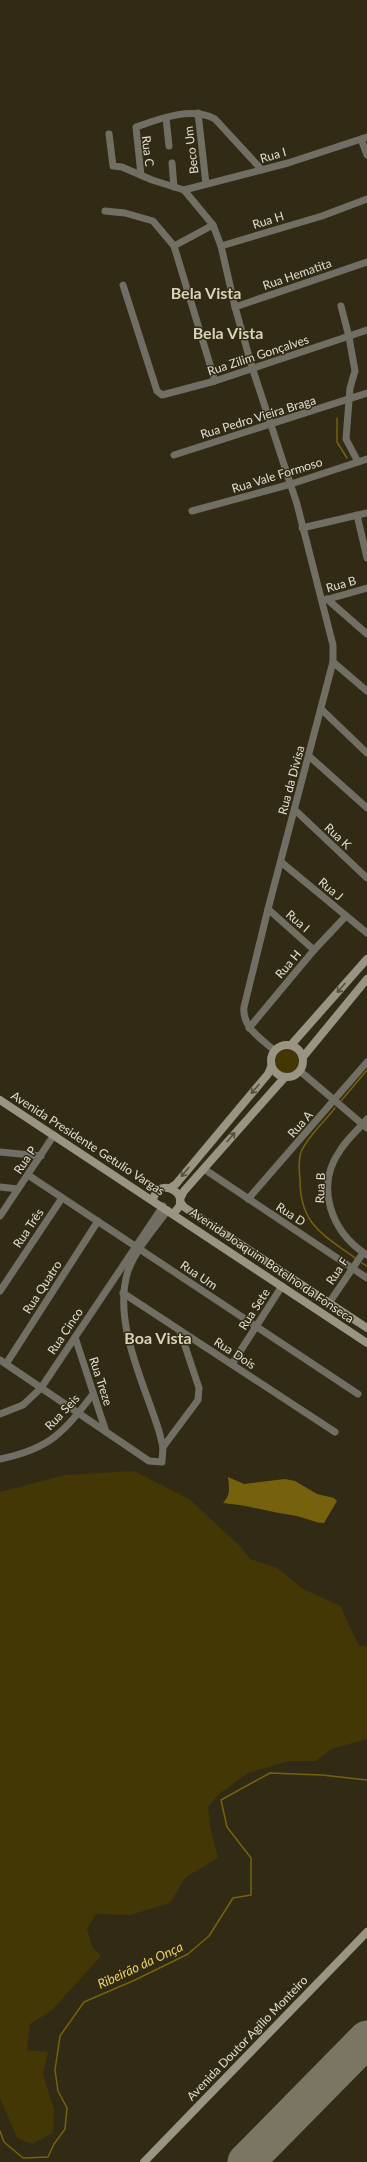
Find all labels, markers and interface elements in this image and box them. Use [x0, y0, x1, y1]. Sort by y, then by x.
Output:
street label: Beco Um [181, 125, 201, 175]
street label: Rua C [139, 135, 157, 167]
street label: Rua I [258, 144, 288, 166]
street label: Rua H [250, 208, 286, 232]
street label: Rua Hematita [261, 255, 333, 293]
district label: Bela Vista [171, 283, 241, 302]
district label: Bela Vista [193, 323, 263, 342]
street label: Rua Zilim Gonçalves [205, 331, 311, 379]
street label: Rua Pedro Vieira Braga [198, 392, 318, 442]
street label: Rua Vale Formoso [230, 454, 324, 496]
street label: Rua B [324, 572, 358, 595]
street label: Rua da Divisa [275, 744, 307, 816]
street label: Rua K [322, 820, 354, 852]
street label: Rua J [316, 874, 346, 904]
street label: Rua I [283, 907, 313, 935]
street label: Rua H [272, 947, 304, 981]
one-way arrow [337, 983, 346, 993]
one-way arrow [251, 1084, 260, 1094]
street label: Avenida Presidente Getulio Vargas [8, 1088, 168, 1198]
street label: Rua A [284, 1107, 316, 1141]
one-way arrow [227, 1132, 236, 1142]
street label: Rua P [10, 1143, 40, 1177]
one-way arrow [181, 1166, 190, 1177]
street label: Rua B [312, 1172, 328, 1204]
street label: Rua D [273, 1199, 309, 1229]
street label: Avenida Joaquim Botelho da Fonseca [187, 1204, 357, 1326]
street label: Rua Três [9, 1206, 47, 1250]
street label: Rua F [322, 1254, 352, 1288]
street label: Rua Quatro [19, 1257, 65, 1316]
street label: Rua Um [178, 1257, 221, 1293]
street label: Rua Sete [235, 1285, 273, 1333]
street label: Rua Cinco [44, 1305, 86, 1357]
district label: Boa Vista [124, 1328, 192, 1347]
street label: Rua Dois [211, 1334, 259, 1372]
street label: Rua Treze [86, 1355, 116, 1407]
street label: Rua Seis [42, 1391, 82, 1433]
water label: Ribeirão da Onça [95, 1938, 186, 1992]
street label: Avenida Doutor Agílio Monteiro [183, 1972, 311, 2103]

